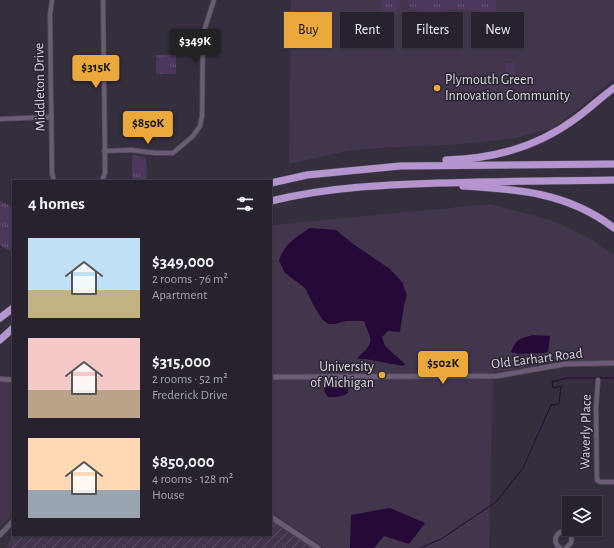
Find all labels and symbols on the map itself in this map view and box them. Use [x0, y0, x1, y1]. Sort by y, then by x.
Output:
pin: $349K [167, 29, 223, 63]
street label: Middleton Drive [32, 43, 48, 131]
pin: $315K [68, 55, 124, 89]
place label: Plymouth Green Innovation Community [445, 73, 570, 103]
marker: Plymouth Green Innovation Community [432, 83, 442, 93]
pin: $850K [120, 111, 176, 145]
street label: Old Earhart Road [490, 346, 584, 372]
pin: $502K [415, 351, 471, 385]
place label: University of Michigan [310, 360, 374, 390]
marker: University of Michigan [377, 370, 387, 380]
street label: Waverly Place [578, 394, 594, 470]

